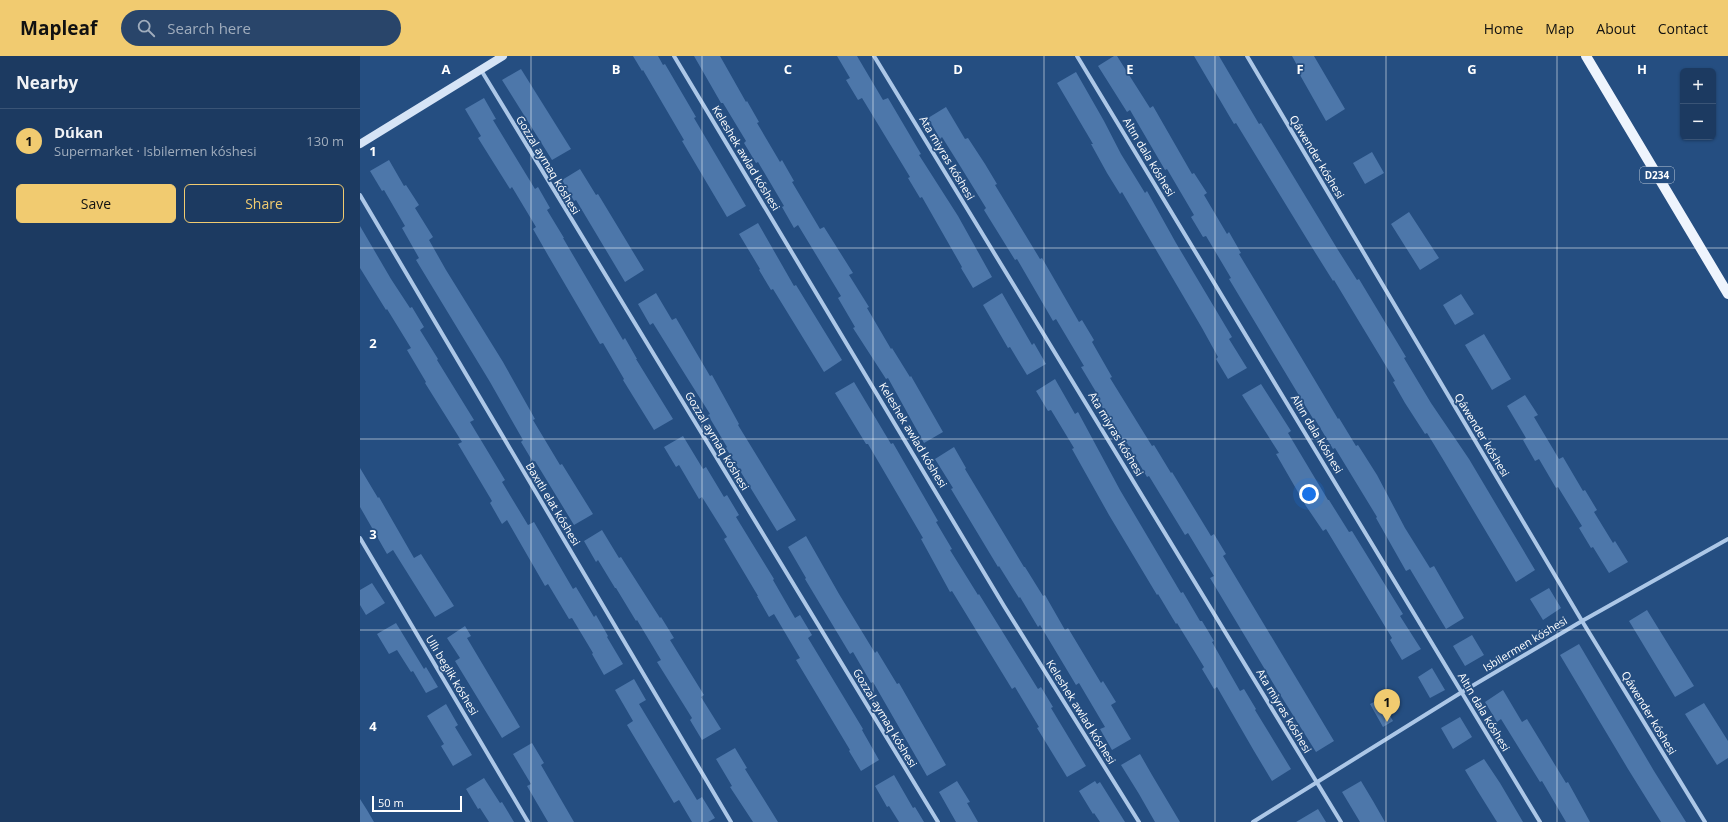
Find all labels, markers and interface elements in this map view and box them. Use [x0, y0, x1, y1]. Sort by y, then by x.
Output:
search box [121, 10, 401, 46]
text: Mapleaf [20, 15, 97, 41]
icon: search [135, 17, 157, 39]
text: Search here [167, 18, 251, 38]
text: Home [1484, 19, 1523, 38]
text: Map [1545, 19, 1574, 38]
text: About [1596, 19, 1636, 38]
text: Contact [1658, 19, 1708, 38]
text: A [442, 60, 451, 78]
text: B [612, 60, 621, 78]
text: C [784, 60, 792, 78]
text: D [953, 60, 963, 78]
text: E [1126, 60, 1134, 78]
text: F [1296, 60, 1304, 78]
text: G [1467, 60, 1477, 78]
text: H [1637, 60, 1647, 78]
map controls [1680, 68, 1716, 140]
button: + [1680, 68, 1716, 104]
text: Nearby [16, 71, 78, 94]
street label: Keleshek awlad kóshesi [709, 102, 784, 213]
button: − [1680, 104, 1716, 140]
street label: Qáwender kóshesi [1287, 112, 1348, 201]
street label: Gozzal aymaq kóshesi [513, 113, 584, 217]
street label: Ata miyras kóshesi [916, 113, 978, 203]
street label: Altın dala kóshesi [1120, 115, 1179, 199]
text: Dúkan [54, 122, 103, 142]
text: 1 [25, 132, 33, 150]
text: 130 m [306, 132, 344, 150]
text: Supermarket · Isbilermen kóshesi [54, 142, 256, 160]
text: 1 [369, 142, 377, 160]
road number: D234 [1640, 167, 1674, 183]
button: Save [16, 184, 176, 223]
button: Share [184, 184, 344, 223]
text: 2 [369, 334, 377, 352]
street label: Keleshek awlad kóshesi [876, 379, 951, 490]
street label: Gozzal aymaq kóshesi [682, 389, 753, 493]
street label: Ata miyras kóshesi [1085, 389, 1147, 479]
street label: Qáwender kóshesi [1452, 390, 1513, 479]
street label: Altın dala kóshesi [1288, 392, 1347, 476]
street label: Baxıtlı elat kóshesi [523, 459, 584, 548]
your location [1299, 484, 1319, 504]
text: 3 [369, 525, 377, 543]
street label: Isbilermen kóshesi [1480, 612, 1570, 675]
street label: Ullı beglik kóshesi [423, 632, 482, 718]
street label: Keleshek awlad kóshesi [1043, 657, 1120, 767]
street label: Gozzal aymaq kóshesi [850, 666, 921, 770]
street label: Ata miyras kóshesi [1253, 666, 1315, 756]
street label: Qáwender kóshesi [1619, 668, 1680, 757]
street label: Altın dala kóshesi [1455, 670, 1514, 754]
pin: 1 [1374, 689, 1400, 722]
text: 4 [369, 717, 377, 735]
scale bar [372, 794, 462, 813]
text: 50 m [378, 795, 404, 810]

